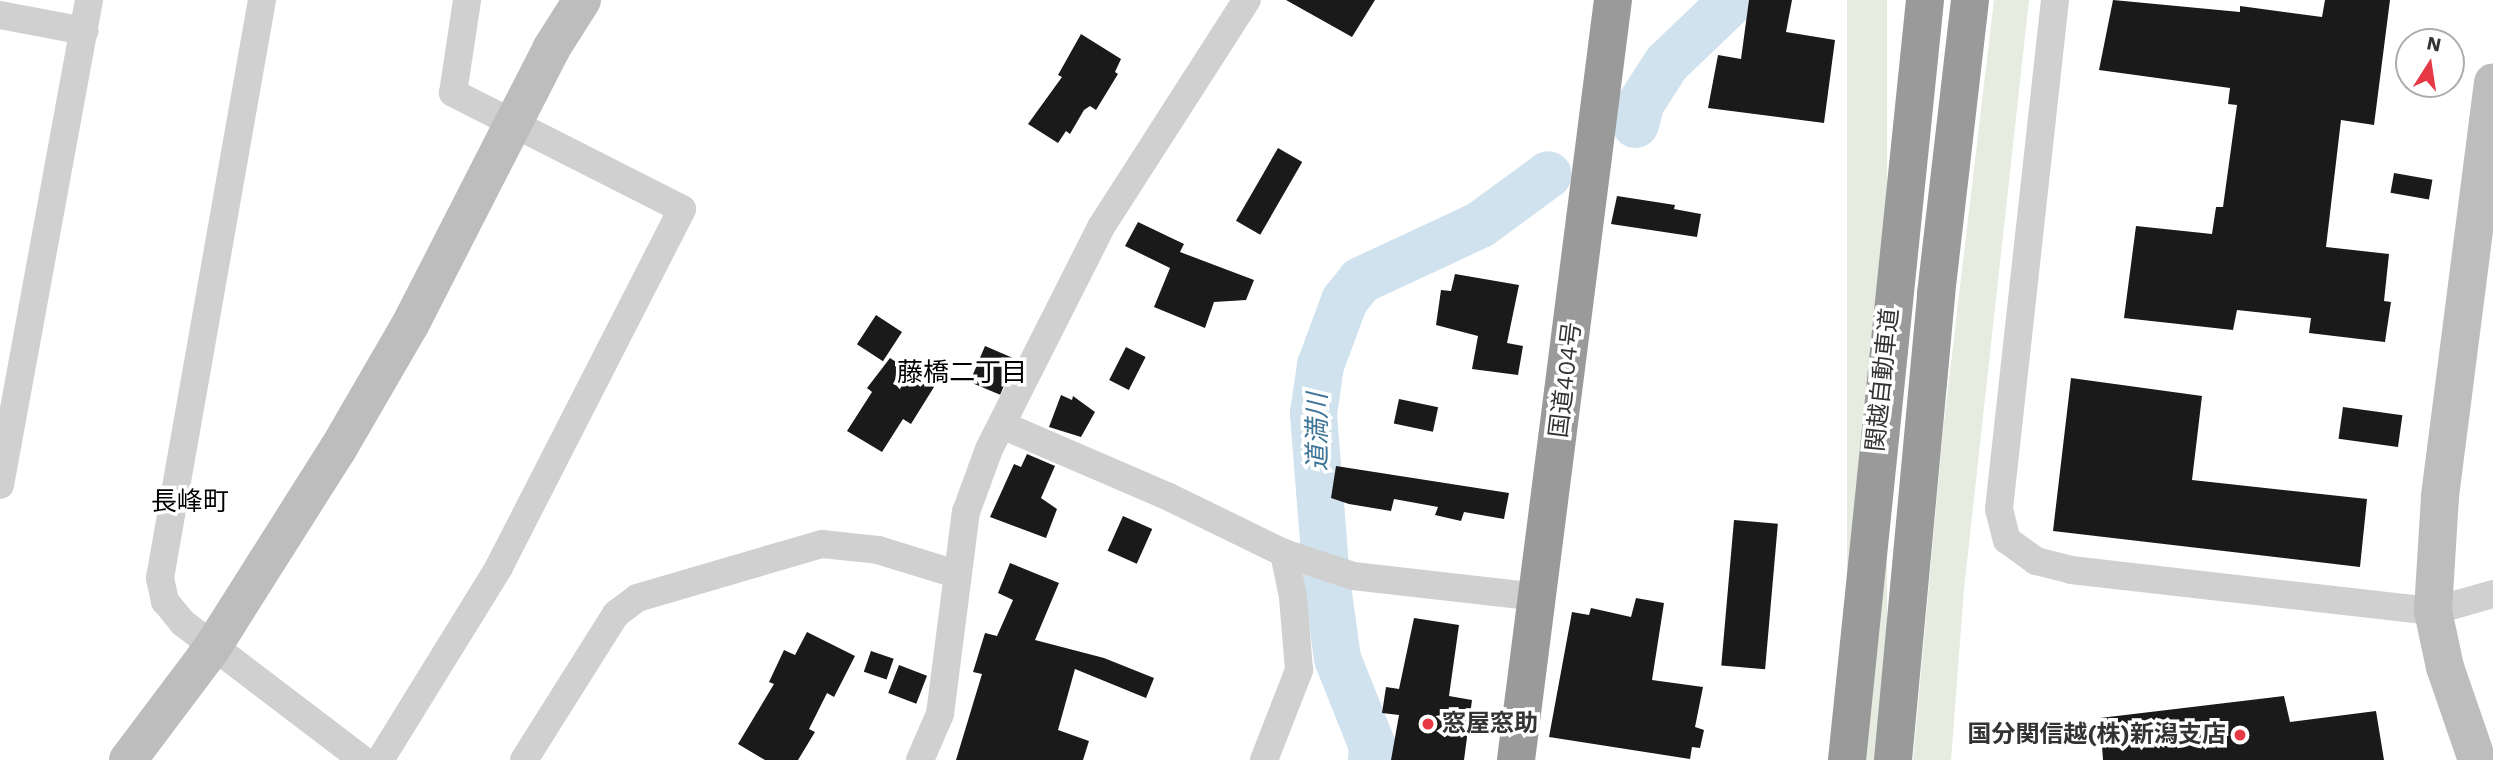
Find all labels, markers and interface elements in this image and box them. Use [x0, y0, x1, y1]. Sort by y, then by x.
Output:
north arrow [2395, 28, 2465, 98]
text: N [2425, 31, 2443, 57]
street label: 関越自動車道 [1861, 307, 1905, 453]
street label: 国道404号 [1545, 321, 1587, 439]
district label: 藤橋二丁目 [897, 357, 1027, 389]
water label: 道満川 [1302, 393, 1334, 471]
district label: 長峰町 [151, 486, 229, 518]
place label: 窓屋窓助 [1442, 710, 1538, 738]
marker: 窓屋窓助 [1420, 716, 1436, 732]
place label: 国分関信越(株)新潟支店 [1967, 721, 2226, 749]
marker: 国分関信越(株)新潟支店 [2232, 727, 2248, 743]

